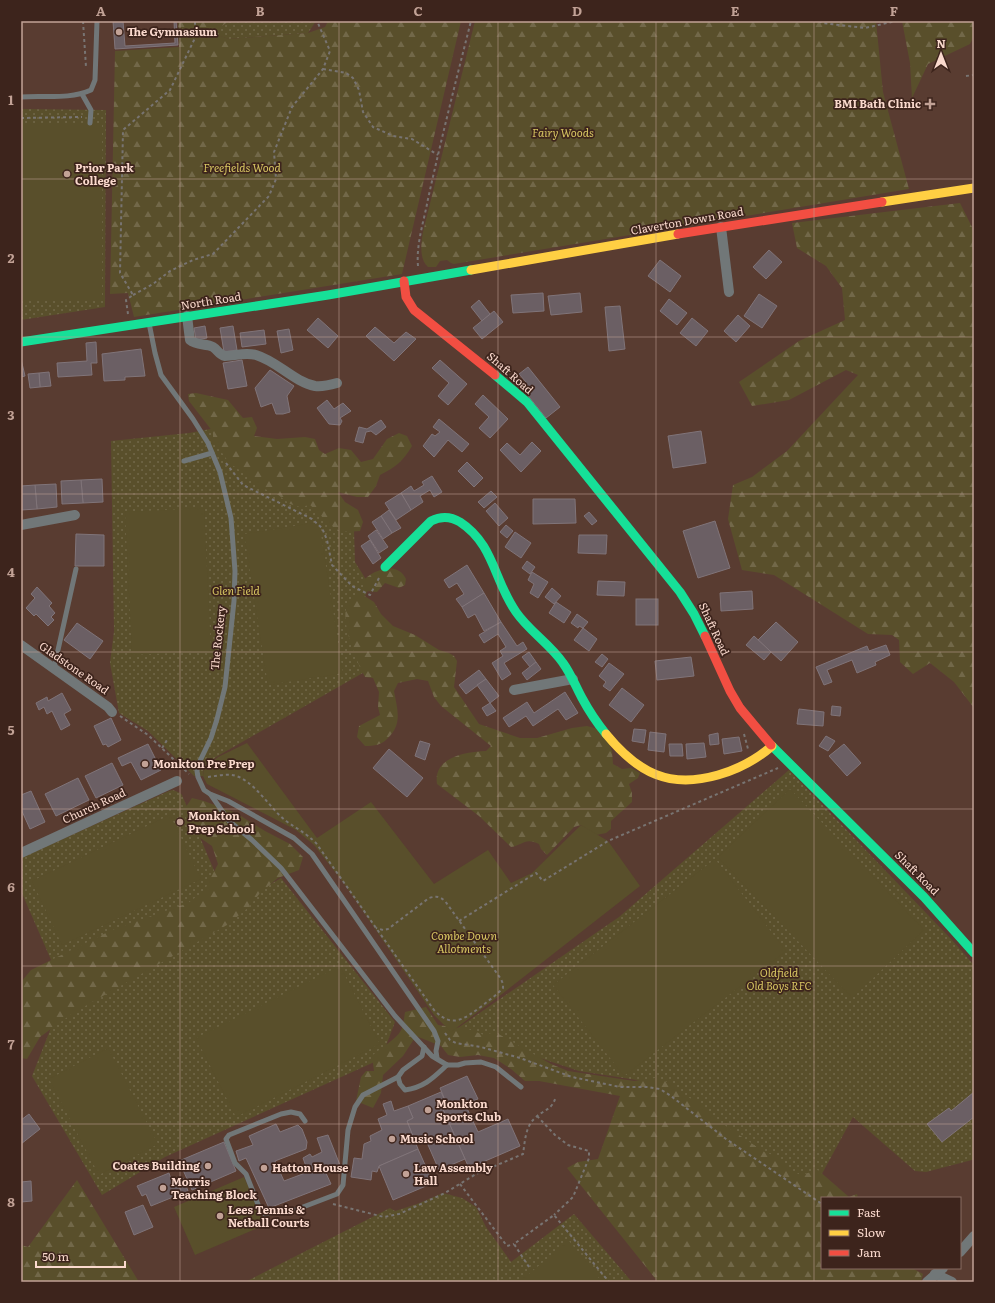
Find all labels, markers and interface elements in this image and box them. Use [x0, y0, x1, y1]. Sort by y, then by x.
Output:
text: A [96, 1, 106, 20]
text: B [256, 1, 265, 20]
text: C [413, 1, 423, 20]
text: D [572, 1, 582, 20]
text: E [731, 1, 740, 20]
text: F [890, 1, 898, 20]
place label: The Gymnasium [127, 23, 217, 39]
marker: The Gymnasium [114, 27, 124, 37]
north arrow [921, 34, 961, 74]
text: N [936, 35, 946, 51]
text: 1 [8, 90, 14, 109]
place label: BMI Bath Clinic [834, 95, 921, 111]
marker: BMI Bath Clinic [924, 98, 936, 110]
park label: Fairy Woods [532, 124, 594, 140]
place label: Prior Park College [75, 159, 134, 188]
park label: Freefields Wood [203, 159, 282, 175]
marker: Prior Park College [62, 169, 72, 179]
street label: Claverton Down Road [629, 202, 745, 238]
text: 2 [8, 248, 15, 267]
street label: North Road [180, 287, 242, 313]
street label: Shaft Road [484, 348, 538, 397]
text: 3 [7, 405, 15, 424]
text: 4 [7, 562, 15, 581]
park label: Glen Field [212, 582, 261, 598]
street label: Shaft Road [696, 599, 734, 658]
street label: The Rockery [206, 604, 228, 671]
street label: Gladstone Road [36, 637, 113, 697]
text: 5 [7, 720, 15, 739]
place label: Monkton Pre Prep [153, 755, 255, 771]
marker: Monkton Pre Prep [140, 759, 150, 769]
street label: Church Road [59, 783, 128, 827]
place label: Monkton Prep School [188, 807, 254, 836]
marker: Monkton Prep School [175, 817, 185, 827]
street label: Shaft Road [892, 847, 944, 898]
text: 6 [7, 877, 15, 896]
park label: Combe Down Allotments [431, 927, 498, 956]
park label: Oldfield Old Boys RFC [747, 964, 812, 993]
text: 7 [7, 1034, 15, 1053]
place label: Monkton Sports Club [436, 1095, 501, 1124]
marker: Monkton Sports Club [423, 1105, 433, 1115]
place label: Music School [400, 1130, 473, 1146]
marker: Music School [387, 1134, 397, 1144]
place label: Coates Building [112, 1157, 200, 1173]
place label: Hatton House [272, 1159, 348, 1175]
place label: Law Assembly Hall [414, 1159, 493, 1188]
marker: Coates Building [203, 1161, 213, 1171]
marker: Hatton House [259, 1163, 269, 1173]
marker: Law Assembly Hall [401, 1169, 411, 1179]
place label: Morris Teaching Block [171, 1173, 257, 1202]
marker: Morris Teaching Block [158, 1183, 168, 1193]
text: 8 [7, 1192, 15, 1211]
legend [821, 1197, 961, 1269]
place label: Lees Tennis & Netball Courts [228, 1201, 310, 1230]
text: Fast [857, 1203, 881, 1221]
marker: Lees Tennis & Netball Courts [215, 1211, 225, 1221]
text: Slow [857, 1223, 886, 1241]
scale bar [36, 1243, 125, 1269]
text: Jam [857, 1243, 882, 1261]
text: 50 m [42, 1247, 69, 1265]

